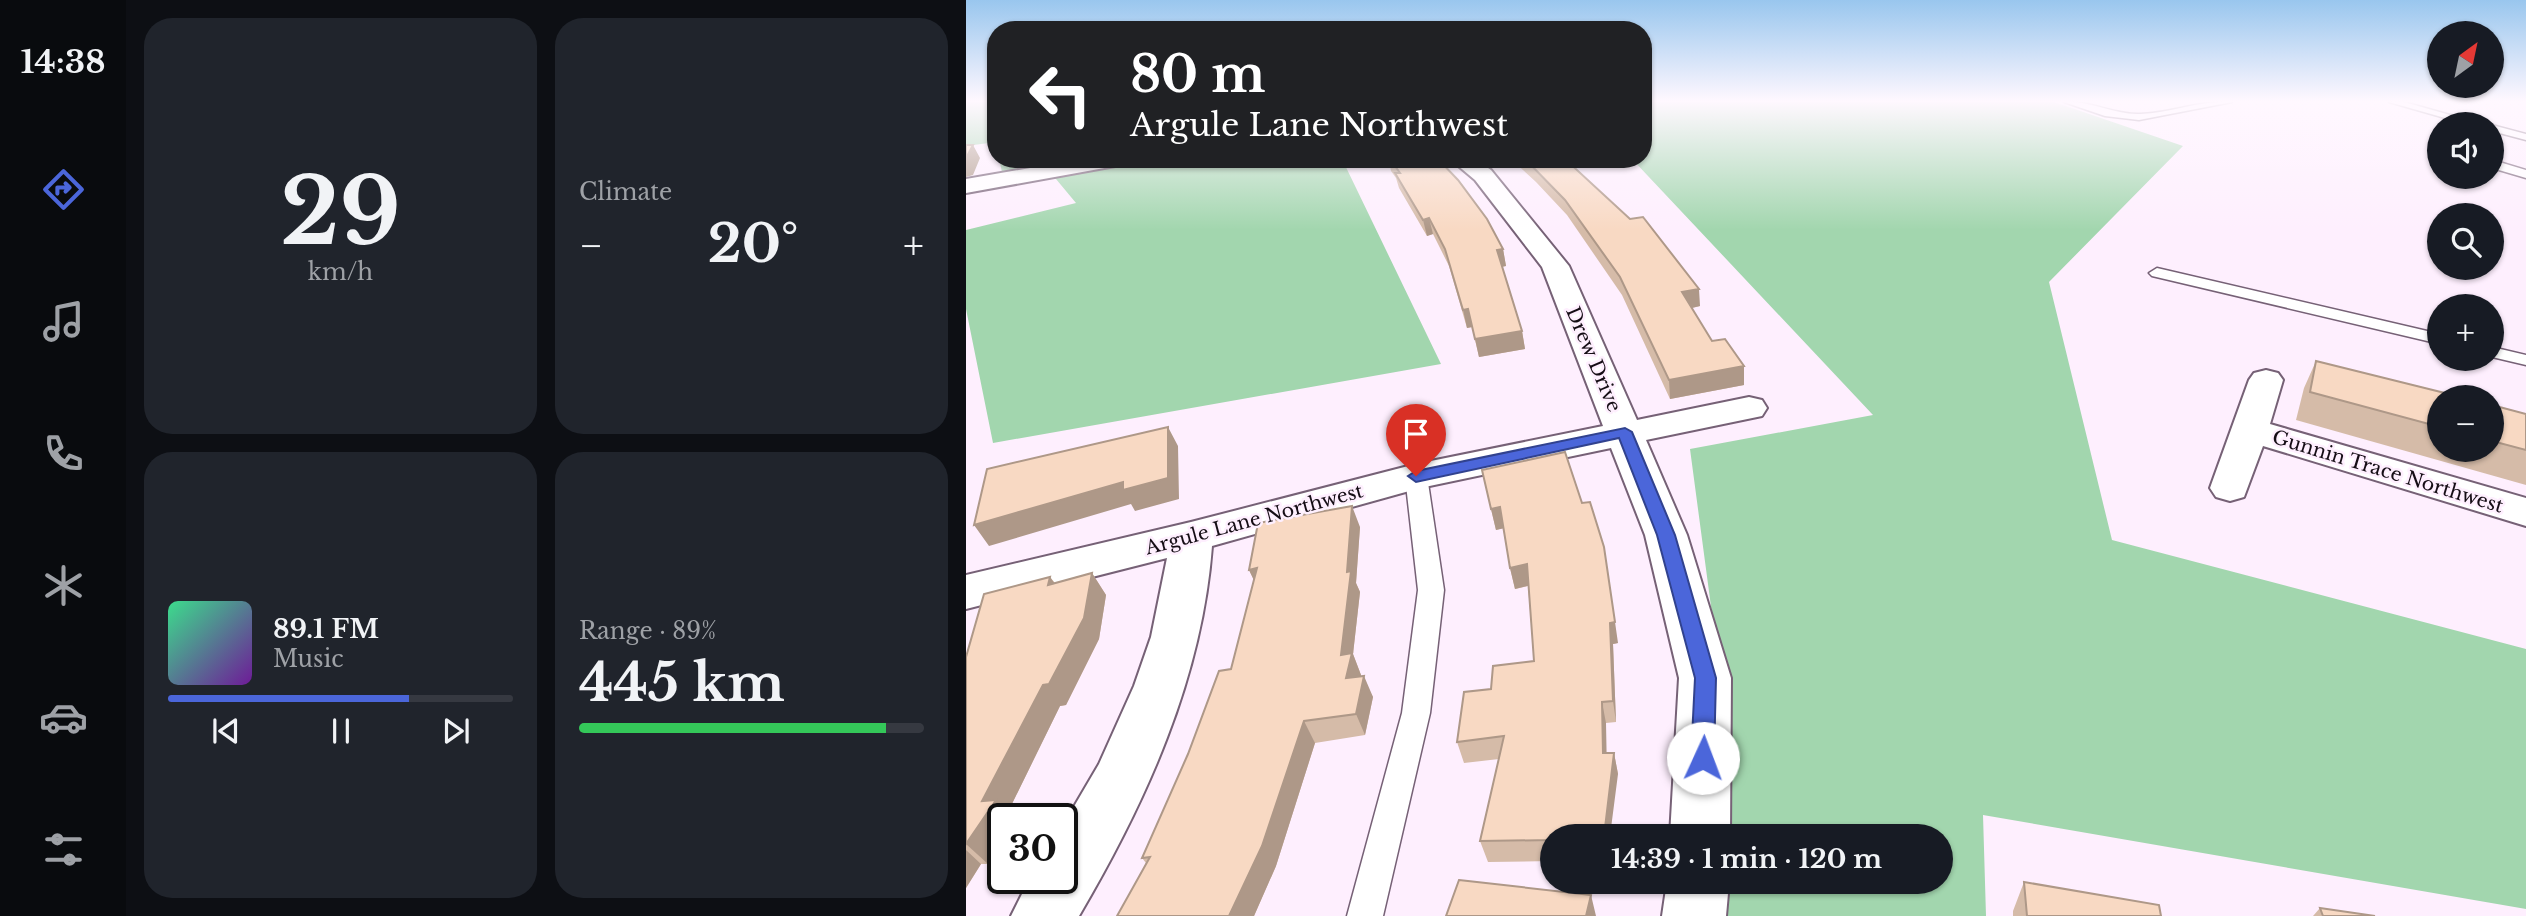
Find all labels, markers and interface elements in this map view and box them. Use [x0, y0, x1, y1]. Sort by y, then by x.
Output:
north arrow [2427, 21, 2504, 98]
map controls [2427, 21, 2504, 462]
text: 14:38 [21, 42, 106, 82]
text: 80 m [1130, 44, 1265, 105]
icon: left [1015, 49, 1106, 140]
text: Argule Lane Northwest [1130, 105, 1508, 145]
button: sound [2427, 112, 2504, 189]
text: 29 [280, 156, 401, 269]
icon: directions [39, 165, 88, 214]
text: Climate [579, 178, 672, 206]
button: search [2427, 203, 2504, 280]
text: 20° [708, 212, 798, 276]
text: − [579, 222, 603, 269]
text: + [903, 222, 924, 269]
text: km/h [308, 258, 373, 286]
button: + [2427, 294, 2504, 371]
icon: music [39, 297, 88, 346]
street label: Drew Drive [1561, 303, 1626, 415]
button: − [2427, 385, 2504, 462]
pin [1386, 404, 1446, 476]
icon: arrive [1397, 415, 1435, 453]
street label: Gunnin Trace Northwest [2270, 425, 2507, 518]
icon: phone [39, 429, 88, 478]
street label: Argule Lane Northwest [1142, 479, 1366, 560]
icon: climate [39, 561, 88, 610]
text: 89.1 FM [273, 613, 379, 645]
text: Range · 89% [579, 617, 716, 645]
text: Music [273, 645, 344, 673]
text: 445 km [579, 651, 785, 715]
icon: car [39, 693, 88, 742]
icon: previous [207, 712, 245, 750]
icon: pause [322, 712, 360, 750]
icon: next [437, 712, 475, 750]
position arrow [1666, 721, 1740, 795]
speed limit sign: 30 [987, 803, 1078, 894]
icon: filters [39, 825, 88, 874]
text: 14:39 · 1 min · 120 m [1611, 843, 1882, 875]

